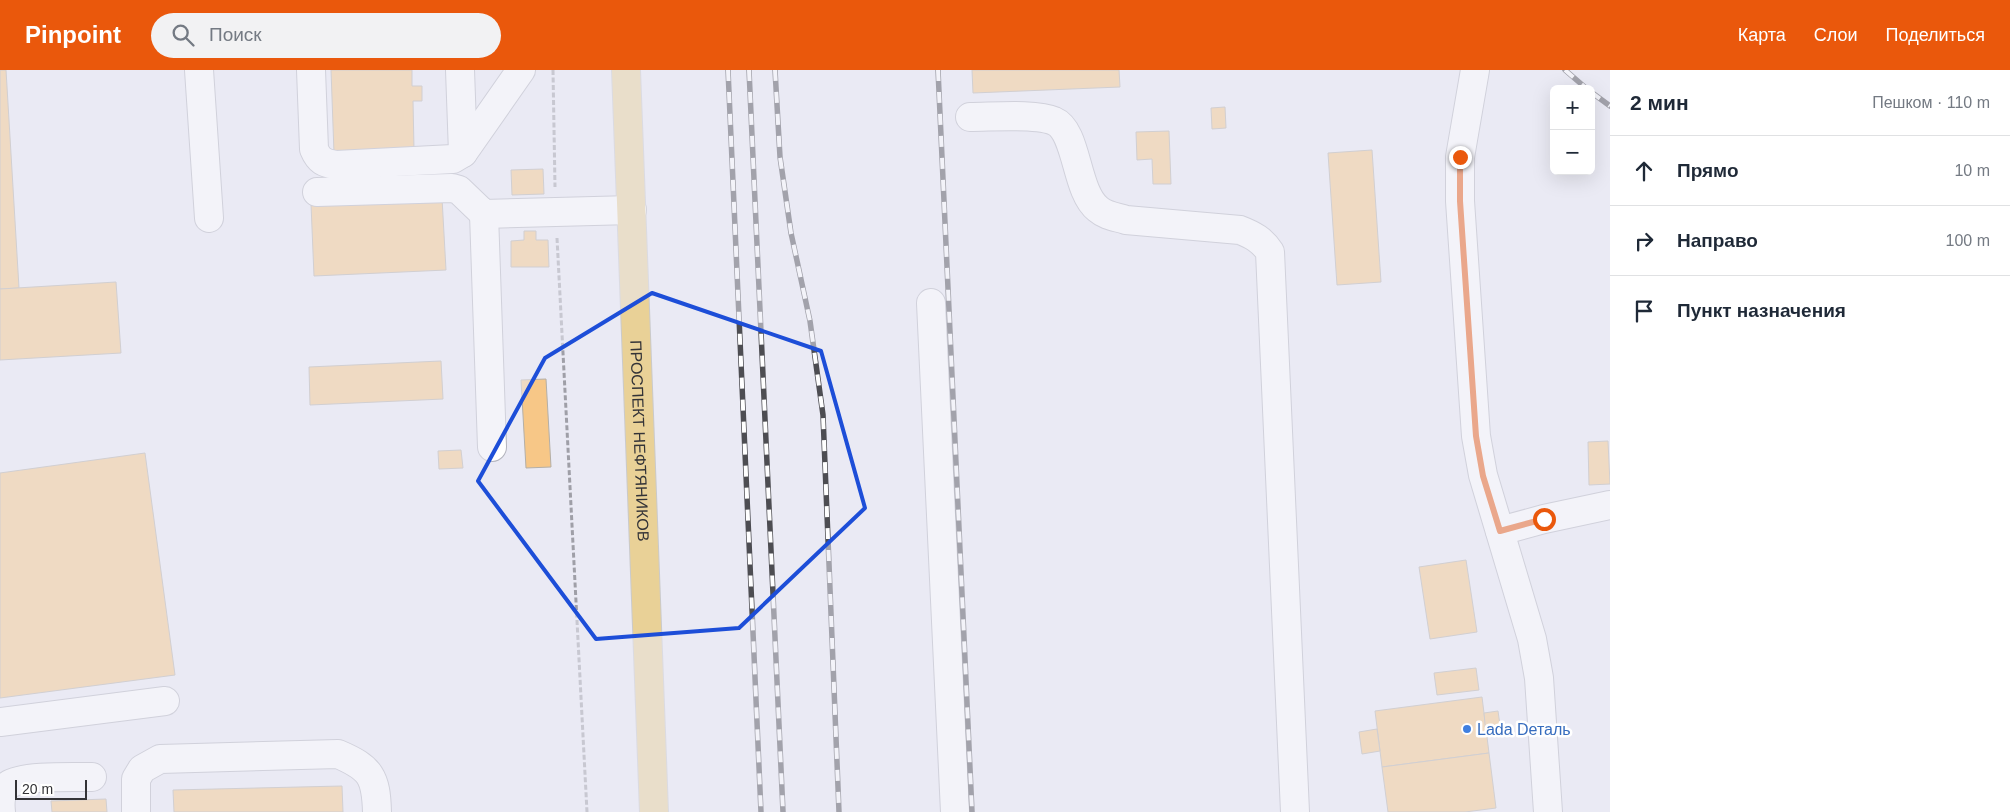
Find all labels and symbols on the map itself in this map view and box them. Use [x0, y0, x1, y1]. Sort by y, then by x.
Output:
route end [1449, 146, 1472, 169]
street label: ПРОСПЕКТ НЕФТЯНИКОВ [628, 340, 652, 542]
route start [1533, 508, 1556, 531]
place label: Lada Dеталь [1477, 721, 1571, 738]
marker: Lada Dеталь [1461, 723, 1473, 735]
scale bar [15, 777, 88, 800]

